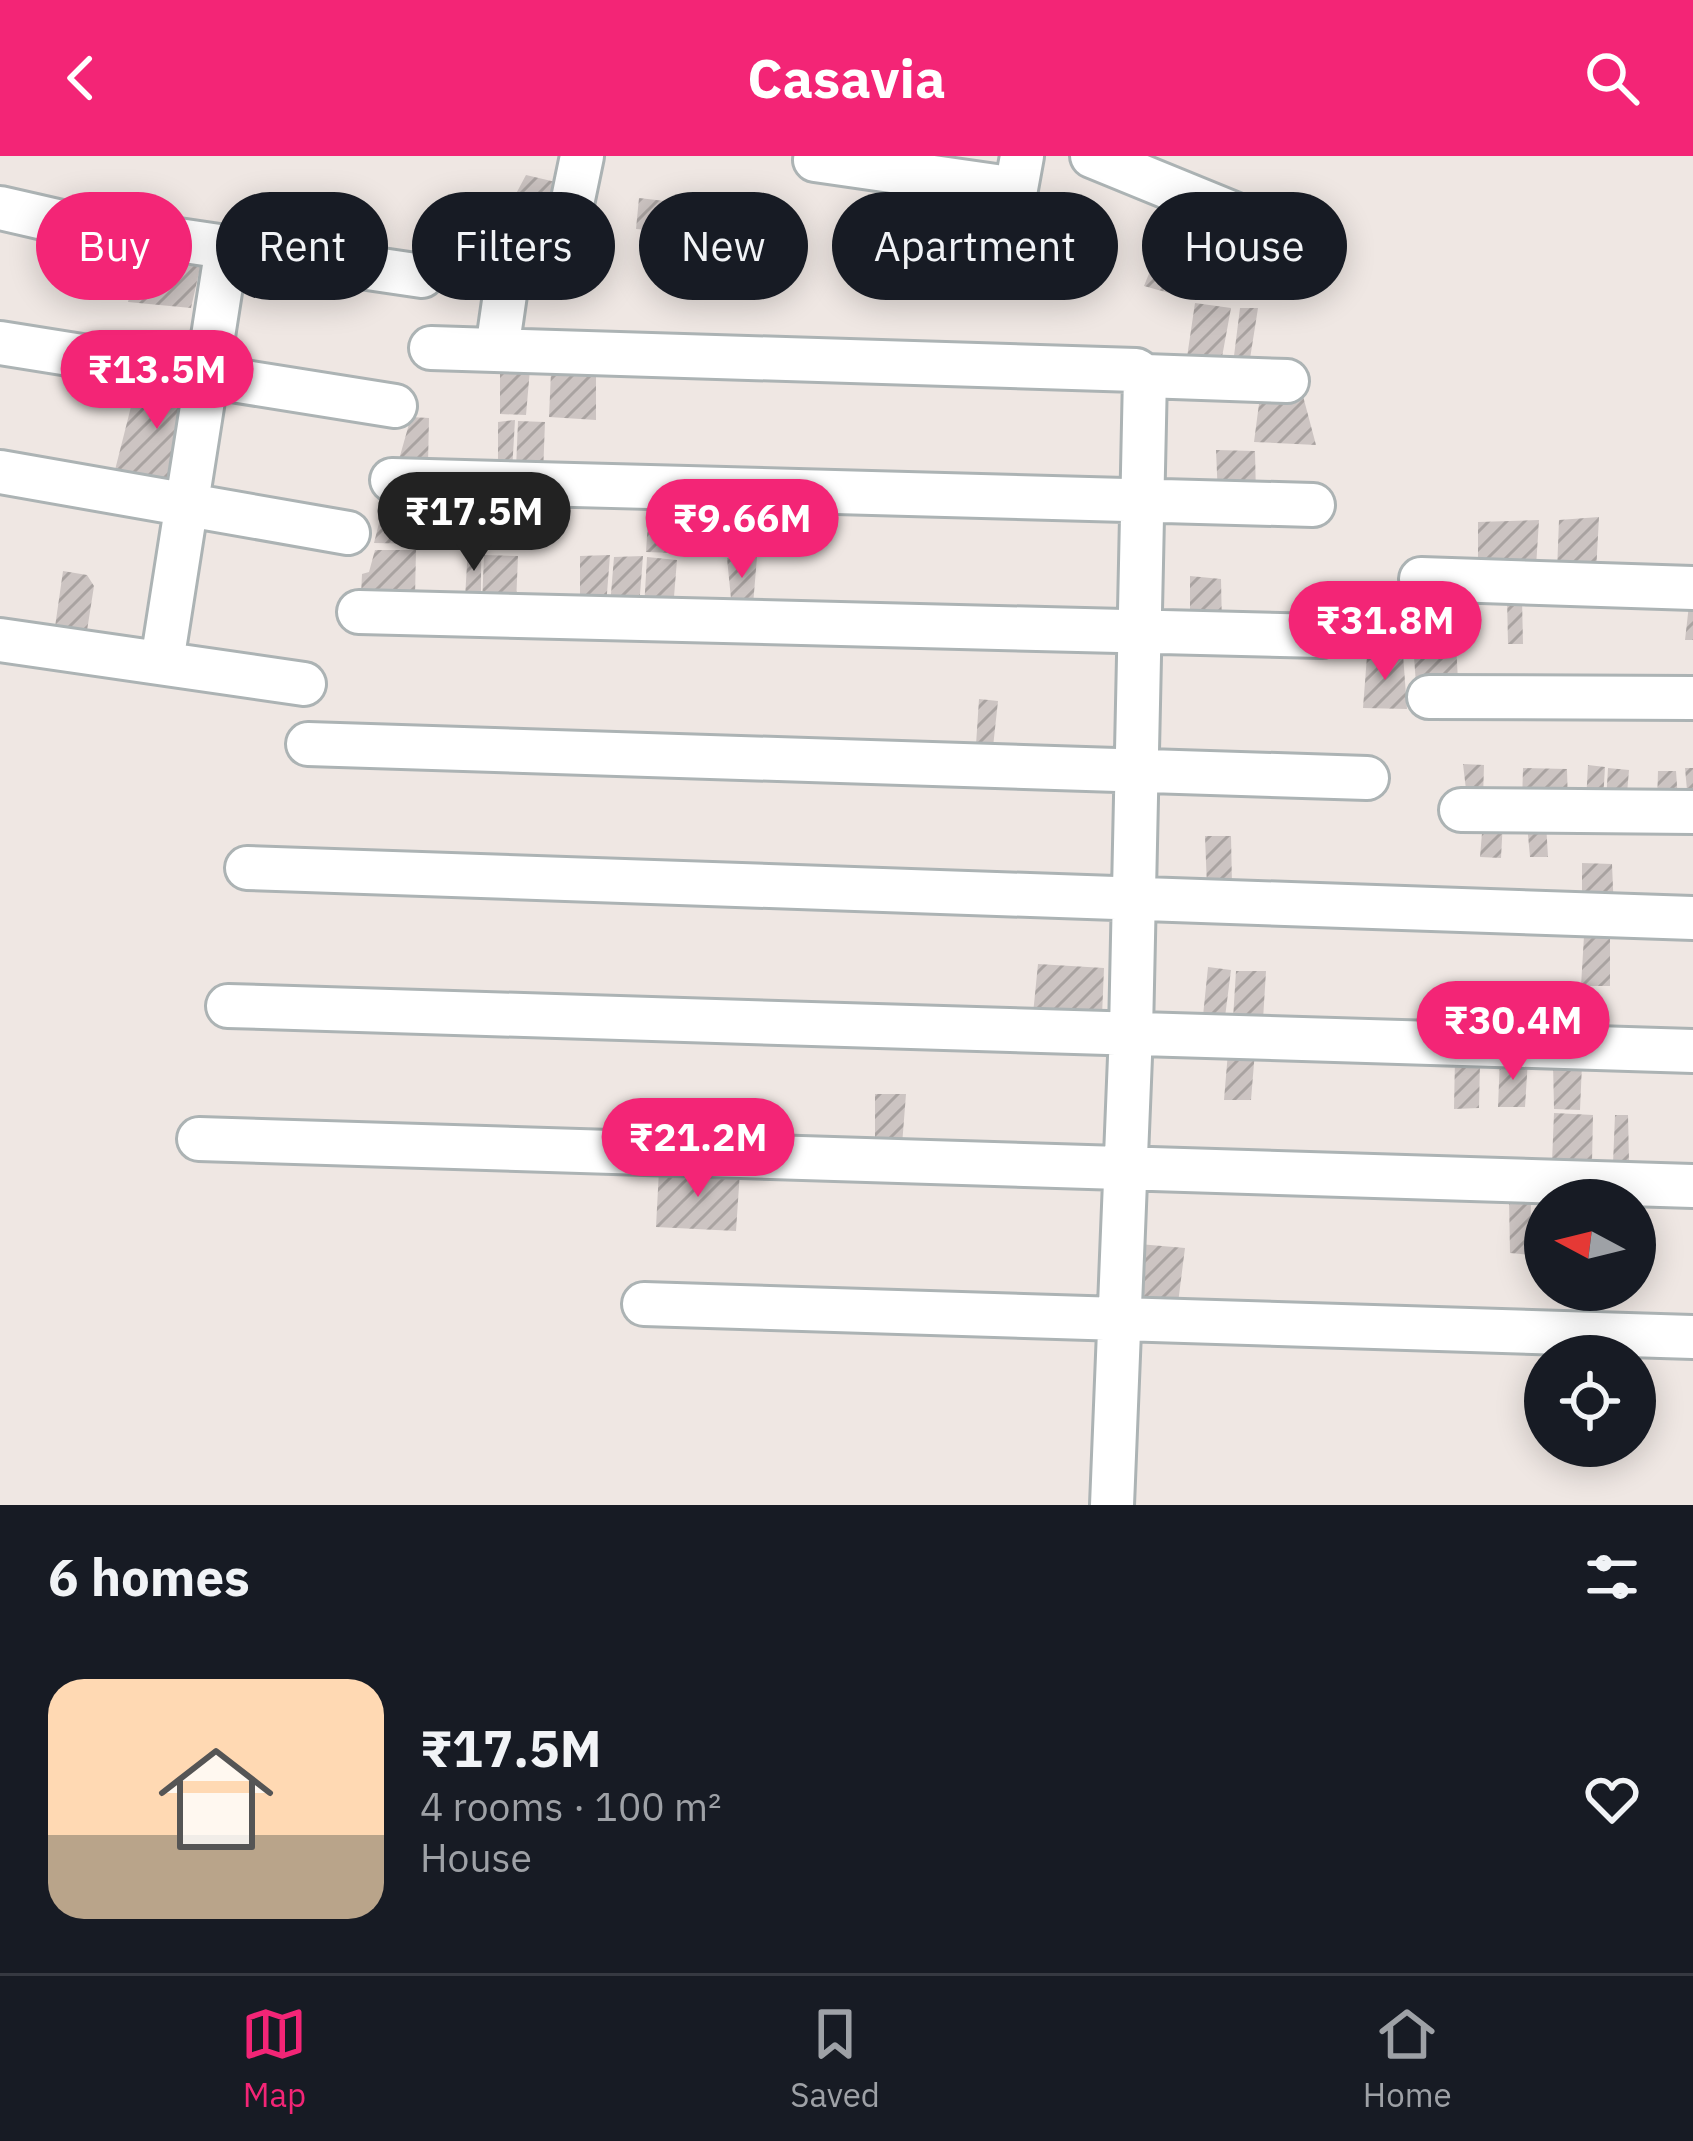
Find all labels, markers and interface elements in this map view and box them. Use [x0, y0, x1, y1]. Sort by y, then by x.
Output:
text: Casavia [747, 43, 946, 113]
icon: back [48, 45, 114, 111]
icon: search [1579, 45, 1645, 111]
chip: Buy [36, 192, 192, 300]
chip: Rent [216, 192, 388, 300]
chip: Filters [412, 192, 615, 300]
chip: New [639, 192, 808, 300]
chip: Apartment [832, 192, 1118, 300]
chip: House [1142, 192, 1347, 300]
pin: ₹13.5M [59, 330, 255, 432]
text: ₹13.5M [88, 343, 226, 394]
pin: ₹17.5M [376, 472, 572, 574]
pin: ₹9.66M [644, 479, 840, 581]
text: ₹17.5M [405, 485, 543, 536]
text: ₹9.66M [673, 492, 811, 543]
pin: ₹31.8M [1287, 581, 1483, 683]
text: ₹31.8M [1316, 594, 1454, 645]
pin: ₹30.4M [1415, 981, 1611, 1083]
text: ₹30.4M [1444, 994, 1582, 1045]
pin: ₹21.2M [600, 1098, 796, 1200]
text: ₹21.2M [629, 1111, 767, 1162]
north arrow [1524, 1179, 1656, 1311]
map controls [1524, 1179, 1656, 1467]
button: locate [1524, 1335, 1656, 1467]
text: 6 homes [48, 1544, 250, 1610]
icon: filters [1579, 1544, 1645, 1610]
text: ₹17.5M [420, 1715, 601, 1781]
icon: home [144, 1727, 288, 1871]
icon: heart [1579, 1766, 1645, 1832]
text: 4 rooms · 100 m² [420, 1781, 722, 1832]
text: House [420, 1832, 532, 1883]
tab: Map [241, 2001, 307, 2116]
tab: Saved [790, 2001, 880, 2116]
tab: Home [1363, 2001, 1452, 2116]

